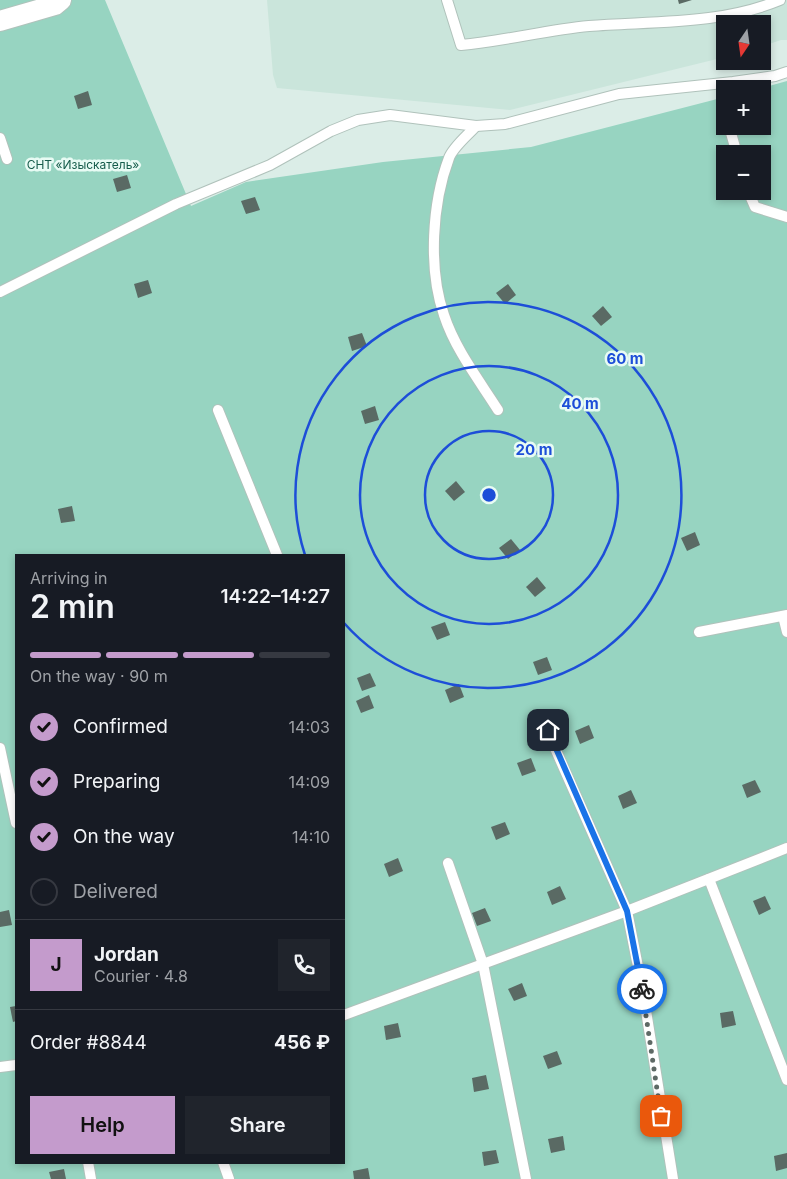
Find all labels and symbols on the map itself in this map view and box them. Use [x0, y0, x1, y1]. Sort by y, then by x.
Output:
north arrow [716, 15, 771, 70]
park label: СНТ «Изыскатель» [27, 157, 139, 172]
text: 60 m [606, 349, 644, 368]
text: 40 m [561, 394, 599, 413]
text: 20 m [516, 440, 552, 459]
centre of rings [480, 486, 498, 504]
pin [527, 709, 569, 751]
courier [617, 964, 667, 1014]
pin [640, 1095, 682, 1137]

